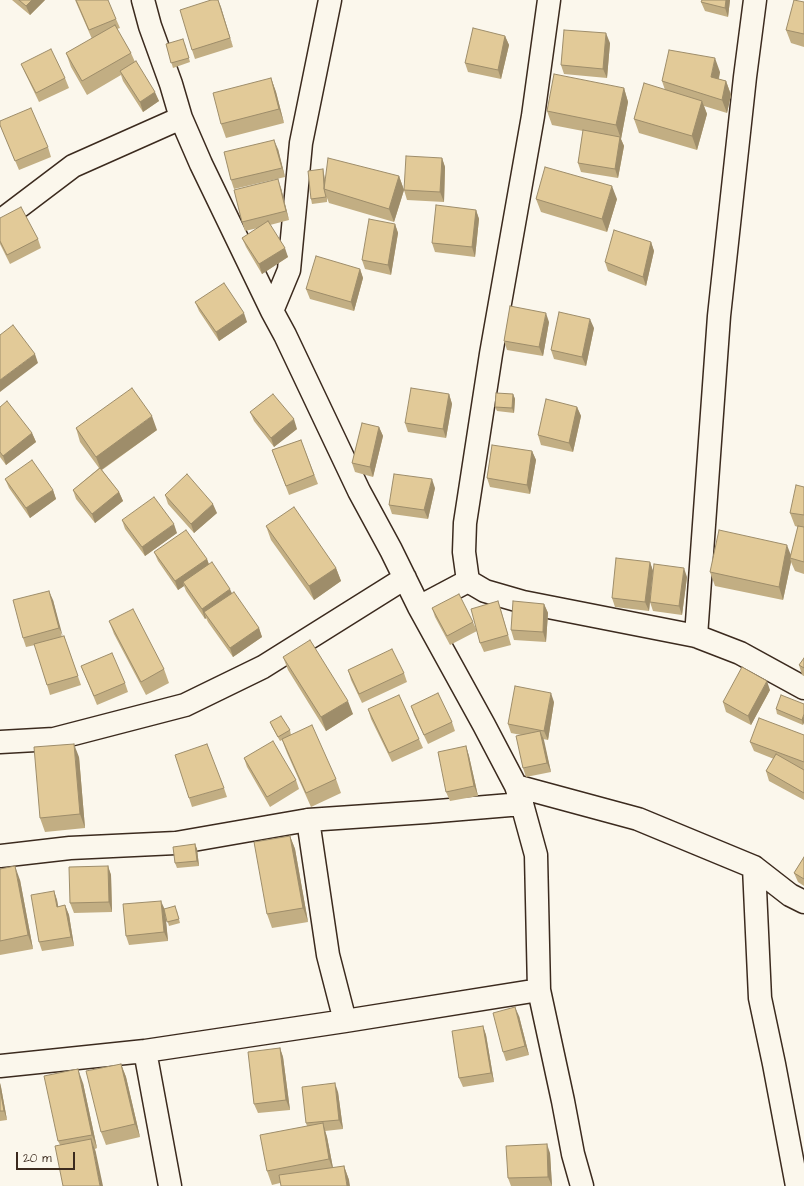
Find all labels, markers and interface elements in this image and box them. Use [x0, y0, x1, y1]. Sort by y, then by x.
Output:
scale bar [18, 1144, 77, 1170]
text: 20 m [23, 1150, 52, 1167]

